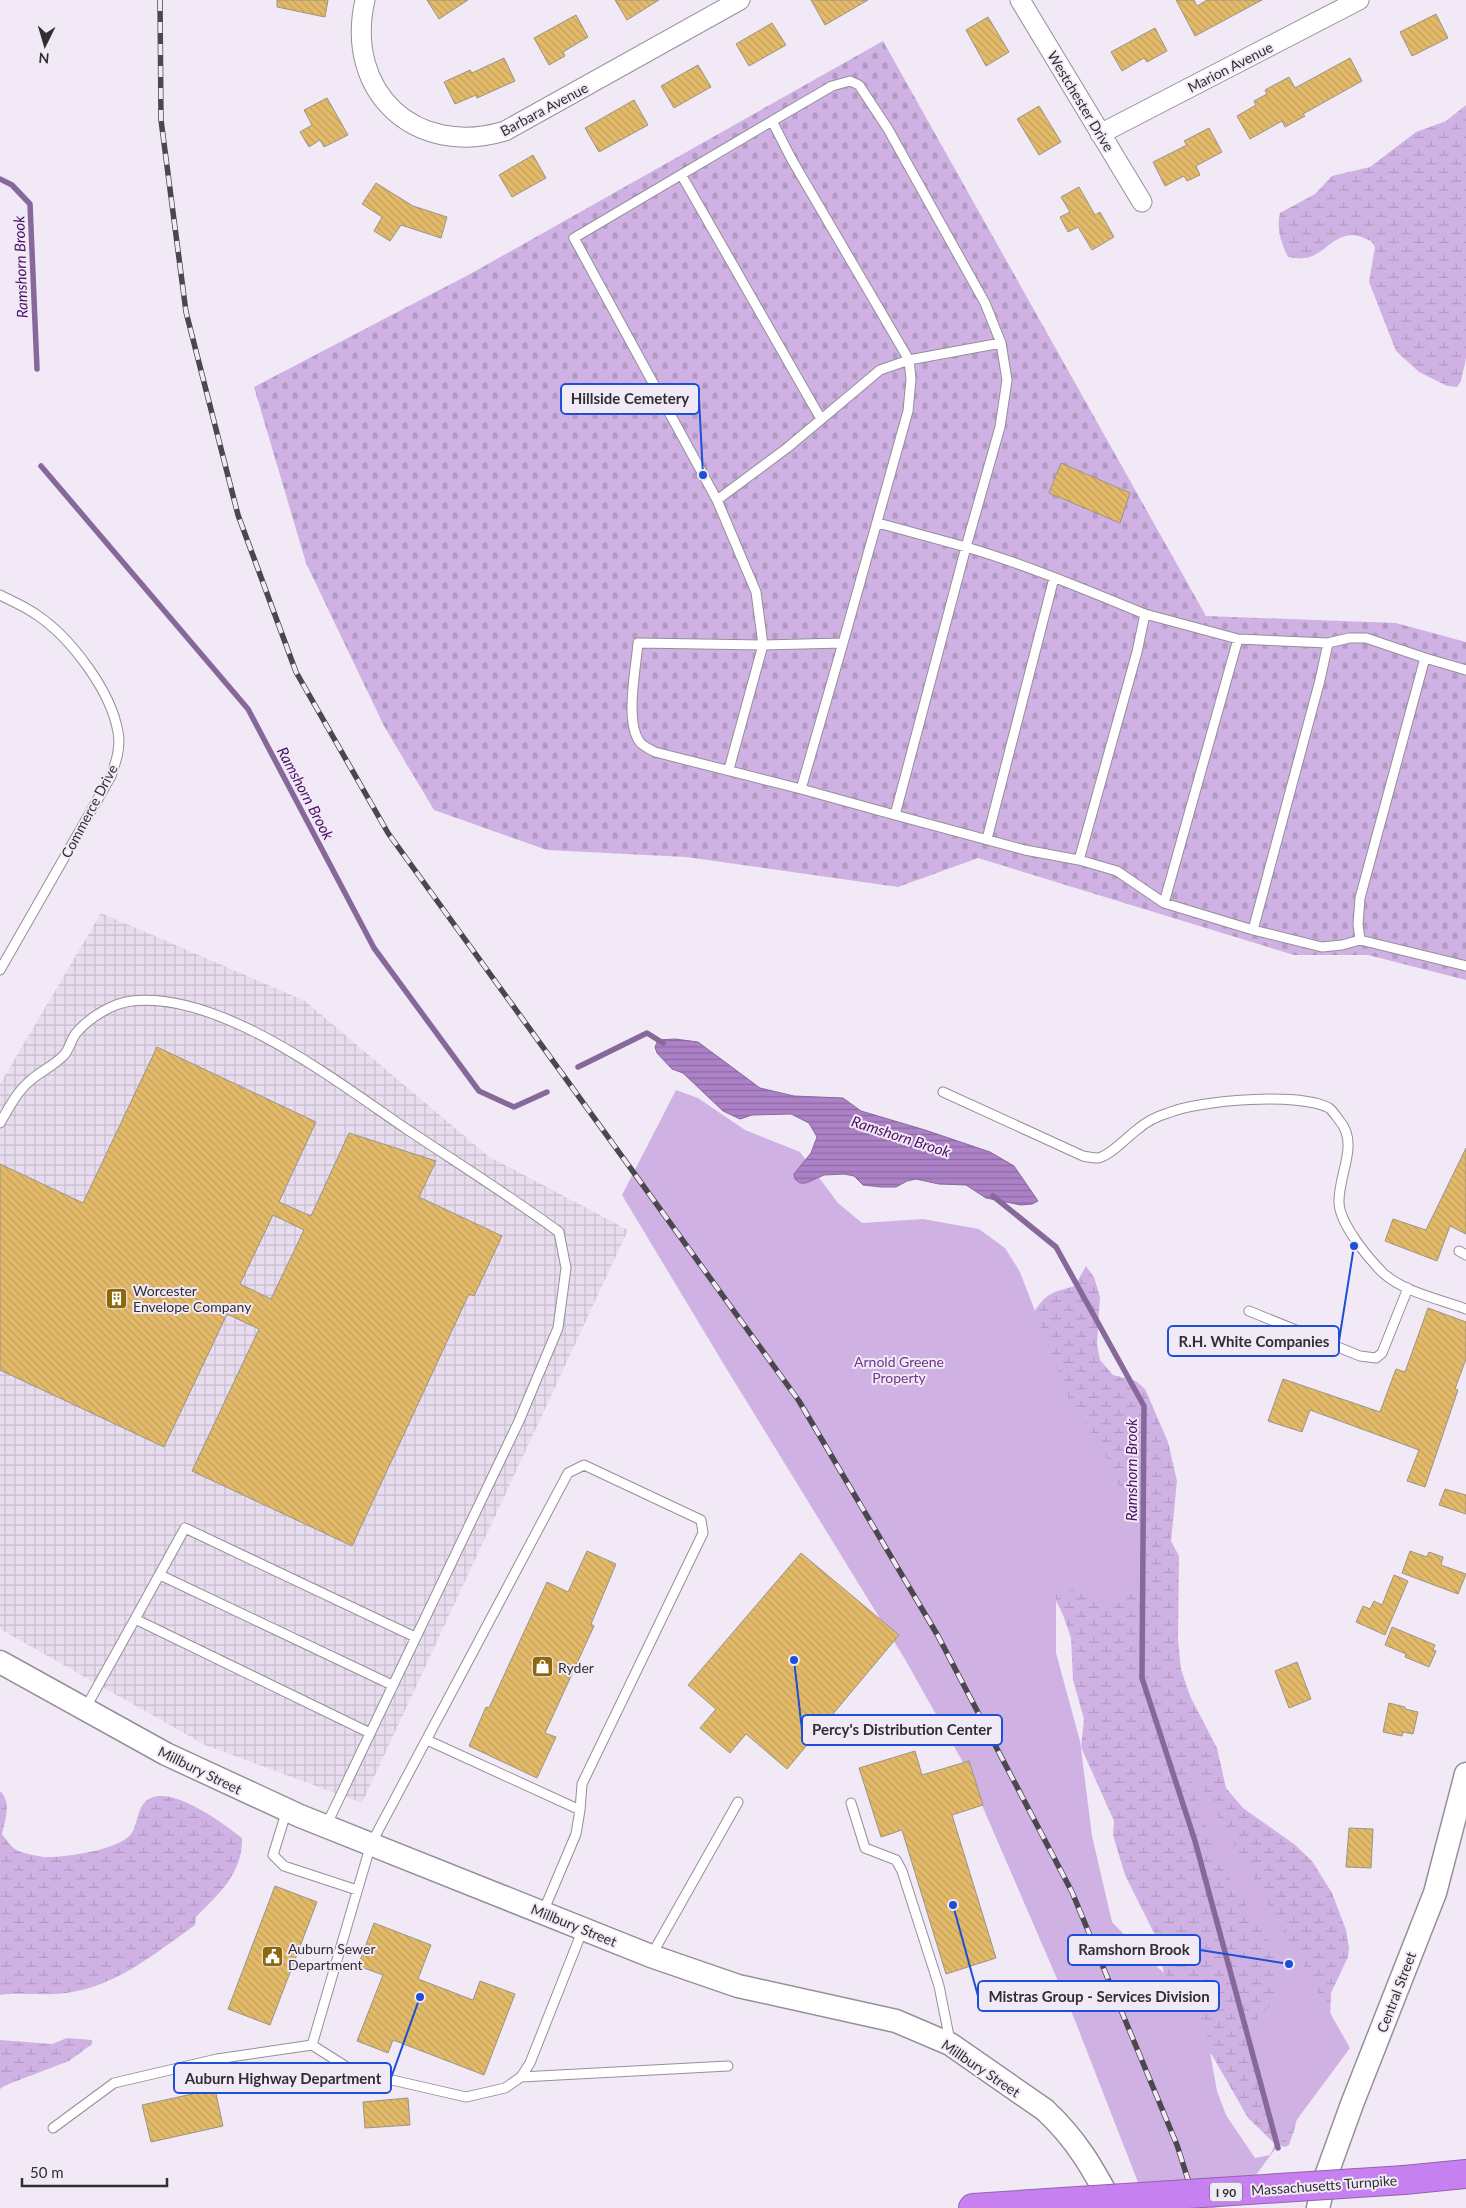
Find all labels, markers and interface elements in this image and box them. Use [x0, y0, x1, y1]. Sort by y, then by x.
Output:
north arrow [20, 20, 70, 70]
street label: Marion Avenue [1185, 38, 1275, 96]
street label: Westchester Drive [1044, 48, 1118, 154]
text: N [38, 50, 50, 67]
street label: Barbara Avenue [497, 79, 591, 139]
water label: Ramshorn Brook [9, 215, 31, 319]
callout: Hillside Cemetery [561, 384, 699, 414]
text: Hillside Cemetery [571, 389, 689, 407]
water label: Ramshorn Brook [274, 743, 338, 843]
street label: Commerce Drive [57, 761, 121, 861]
water label: Ramshorn Brook [849, 1112, 953, 1161]
place label: Worcester Envelope Company [133, 1282, 252, 1315]
building icon: Worcester Envelope Company [105, 1286, 129, 1310]
callout: R.H. White Companies [1168, 1326, 1339, 1356]
text: R.H. White Companies [1179, 1332, 1330, 1350]
park label: Arnold Greene Property [854, 1353, 944, 1386]
water label: Ramshorn Brook [1122, 1418, 1140, 1521]
shop icon: Ryder [530, 1655, 554, 1679]
place label: Ryder [558, 1659, 594, 1676]
callout: Percy's Distribution Center [802, 1715, 1002, 1745]
text: Percy's Distribution Center [812, 1720, 992, 1738]
street label: Millbury Street [155, 1742, 245, 1798]
street label: Millbury Street [529, 1900, 619, 1950]
callout: Ramshorn Brook [1068, 1935, 1200, 1965]
place label: Auburn Sewer Department [288, 1940, 376, 1973]
text: Ramshorn Brook [1078, 1940, 1191, 1958]
public building icon: Auburn Sewer Department [260, 1944, 284, 1968]
street label: Central Street [1373, 1949, 1419, 2035]
callout: Mistras Group - Services Division [978, 1981, 1219, 2011]
text: Mistras Group - Services Division [988, 1987, 1210, 2005]
street label: Millbury Street [939, 2036, 1023, 2100]
callout: Auburn Highway Department [174, 2063, 391, 2093]
text: Auburn Highway Department [184, 2069, 382, 2087]
scale bar [22, 2156, 168, 2188]
text: 50 m [30, 2163, 64, 2181]
street label: Massachusetts Turnpike [1251, 2171, 1397, 2199]
road number: I 90 [1210, 2182, 1242, 2202]

